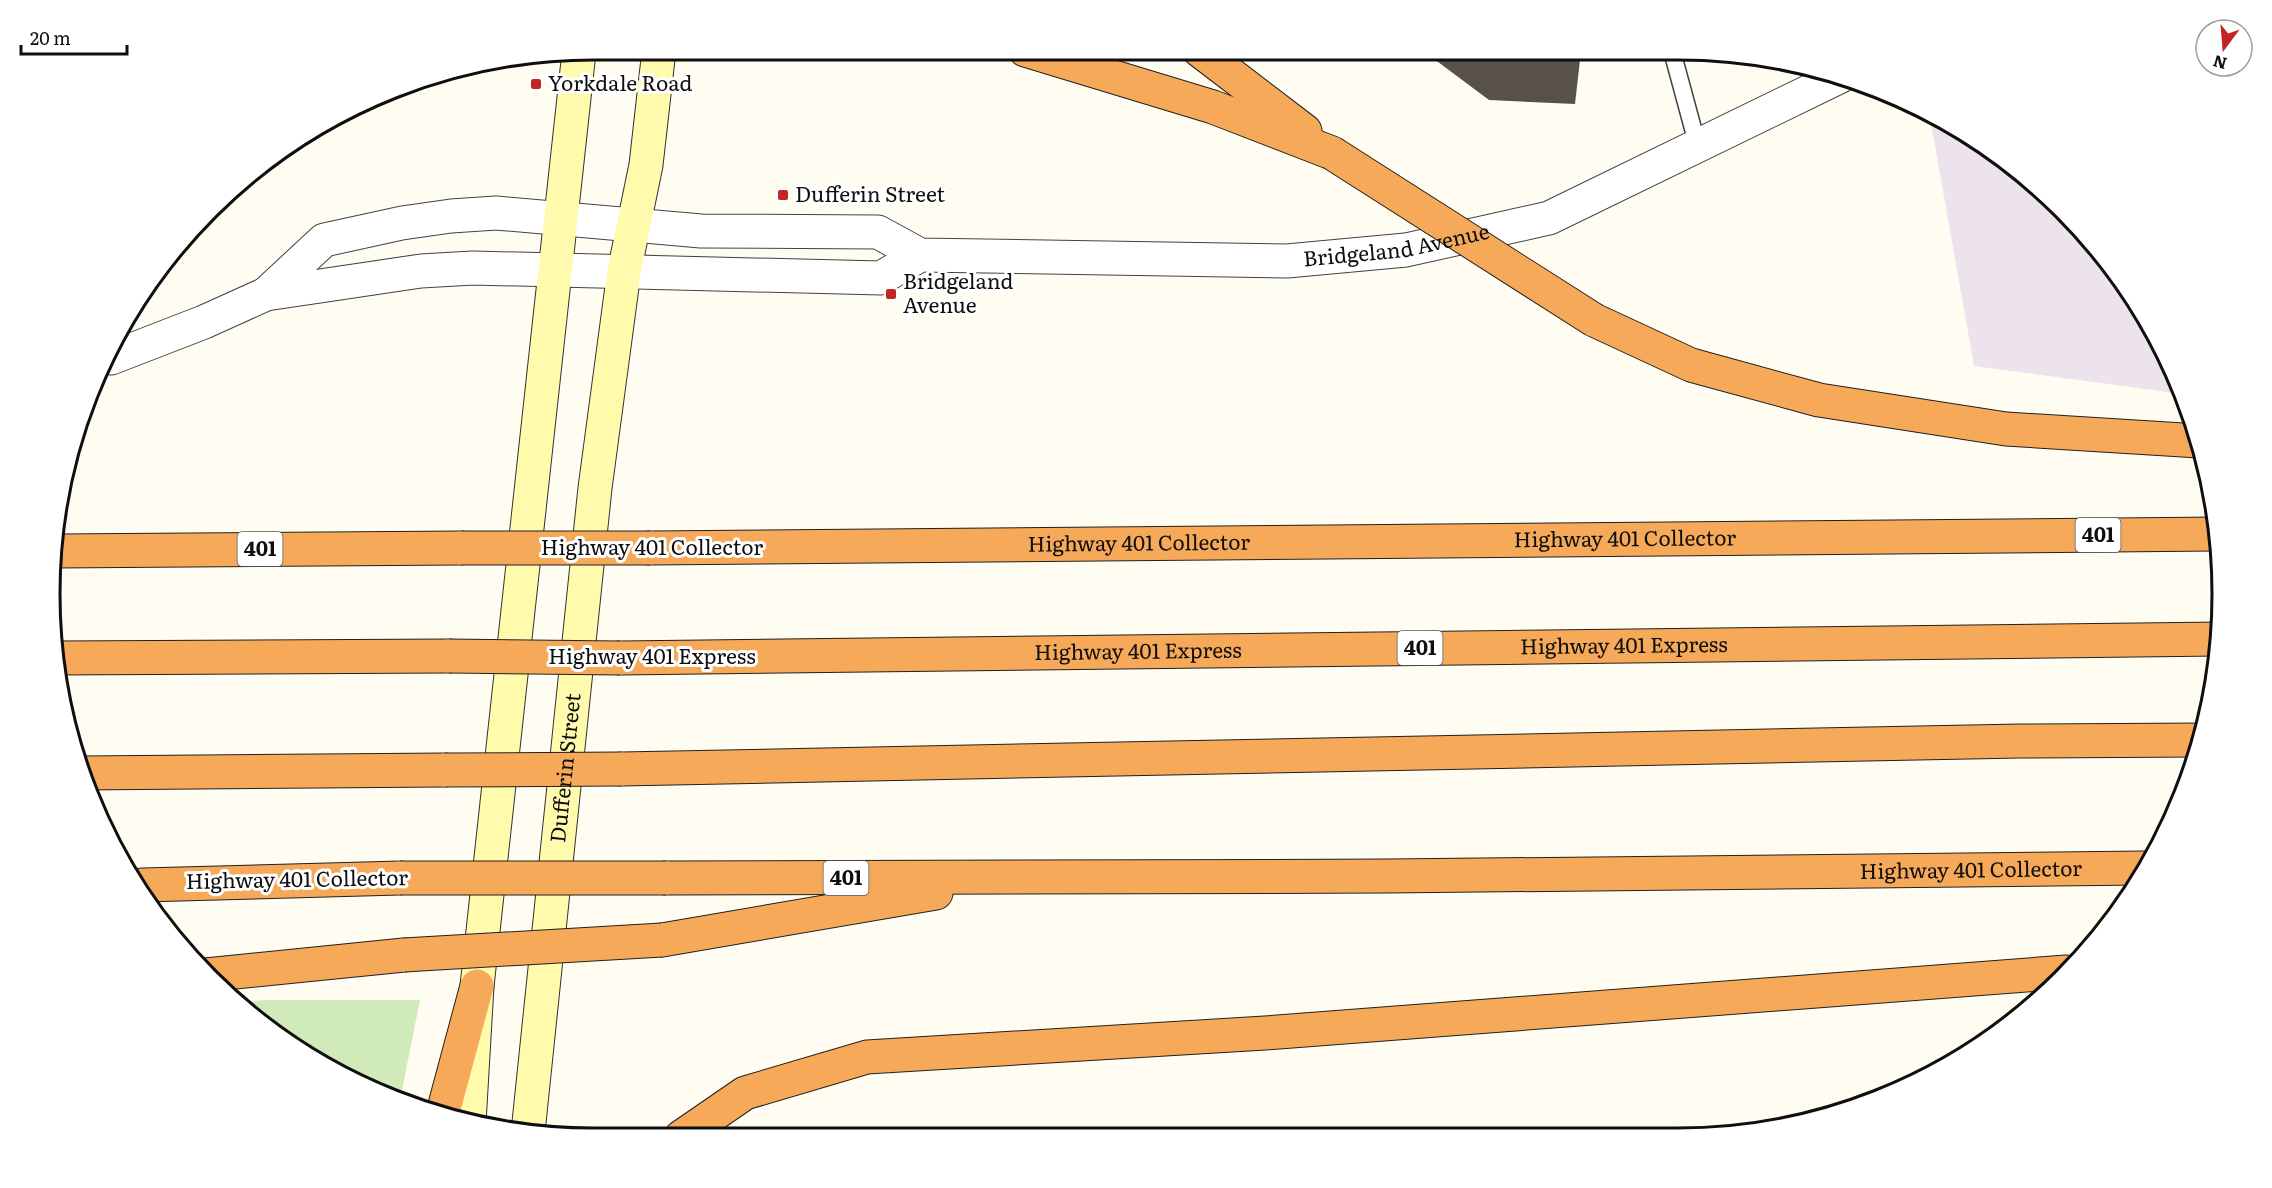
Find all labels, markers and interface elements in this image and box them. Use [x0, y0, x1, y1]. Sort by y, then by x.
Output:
scale bar [21, 18, 128, 56]
north arrow [2194, 18, 2254, 78]
text: 20 m [30, 24, 71, 51]
text: N [2210, 50, 2229, 77]
place label: Yorkdale Road [548, 66, 692, 97]
marker: Yorkdale Road [529, 77, 543, 91]
place label: Dufferin Street [795, 177, 946, 208]
marker: Dufferin Street [776, 188, 790, 202]
street label: Bridgeland Avenue [1302, 214, 1492, 272]
place label: Bridgeland Avenue [903, 264, 1013, 319]
marker: Bridgeland Avenue [884, 287, 898, 301]
road number: 401 [2076, 518, 2120, 552]
street label: Highway 401 Collector [1514, 520, 1736, 553]
street label: Highway 401 Collector [1028, 525, 1250, 558]
street label: Highway 401 Collector [541, 530, 763, 561]
road number: 401 [238, 532, 282, 566]
street label: Highway 401 Express [1520, 627, 1728, 660]
road number: 401 [1398, 631, 1442, 665]
street label: Highway 401 Express [1034, 633, 1242, 666]
street label: Highway 401 Express [548, 639, 756, 670]
street label: Dufferin Street [540, 691, 587, 844]
street label: Highway 401 Collector [1859, 851, 2082, 885]
street label: Highway 401 Collector [186, 860, 408, 895]
road number: 401 [824, 861, 868, 895]

